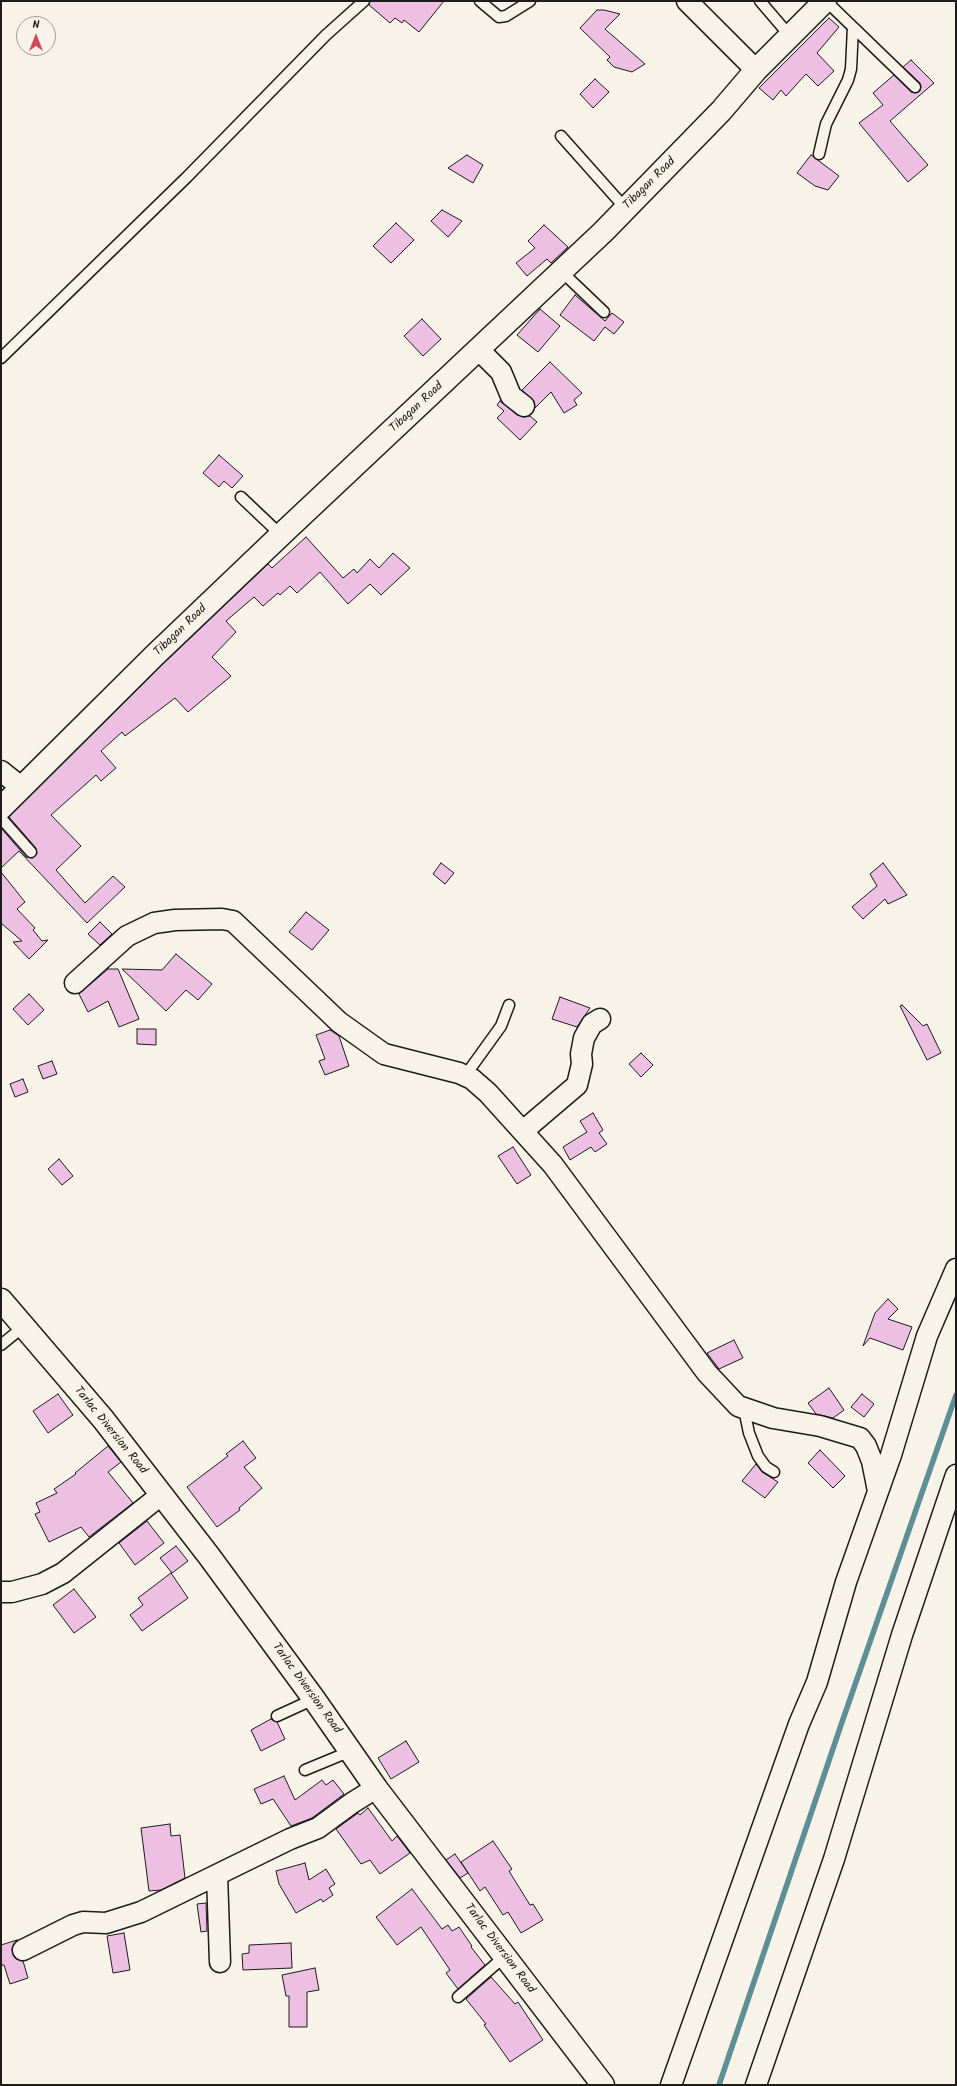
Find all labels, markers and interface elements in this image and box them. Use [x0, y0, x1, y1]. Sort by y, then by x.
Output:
north arrow [16, 16, 56, 56]
text: N [33, 16, 39, 34]
street label: Tibagan Road [621, 155, 679, 213]
street label: Tibagan Road [387, 380, 447, 436]
street label: Tibagan Road [152, 602, 210, 660]
street label: Tarlac Diversion Road [70, 1384, 150, 1478]
street label: Tarlac Diversion Road [268, 1641, 344, 1737]
street label: Tarlac Diversion Road [461, 1901, 537, 1997]

